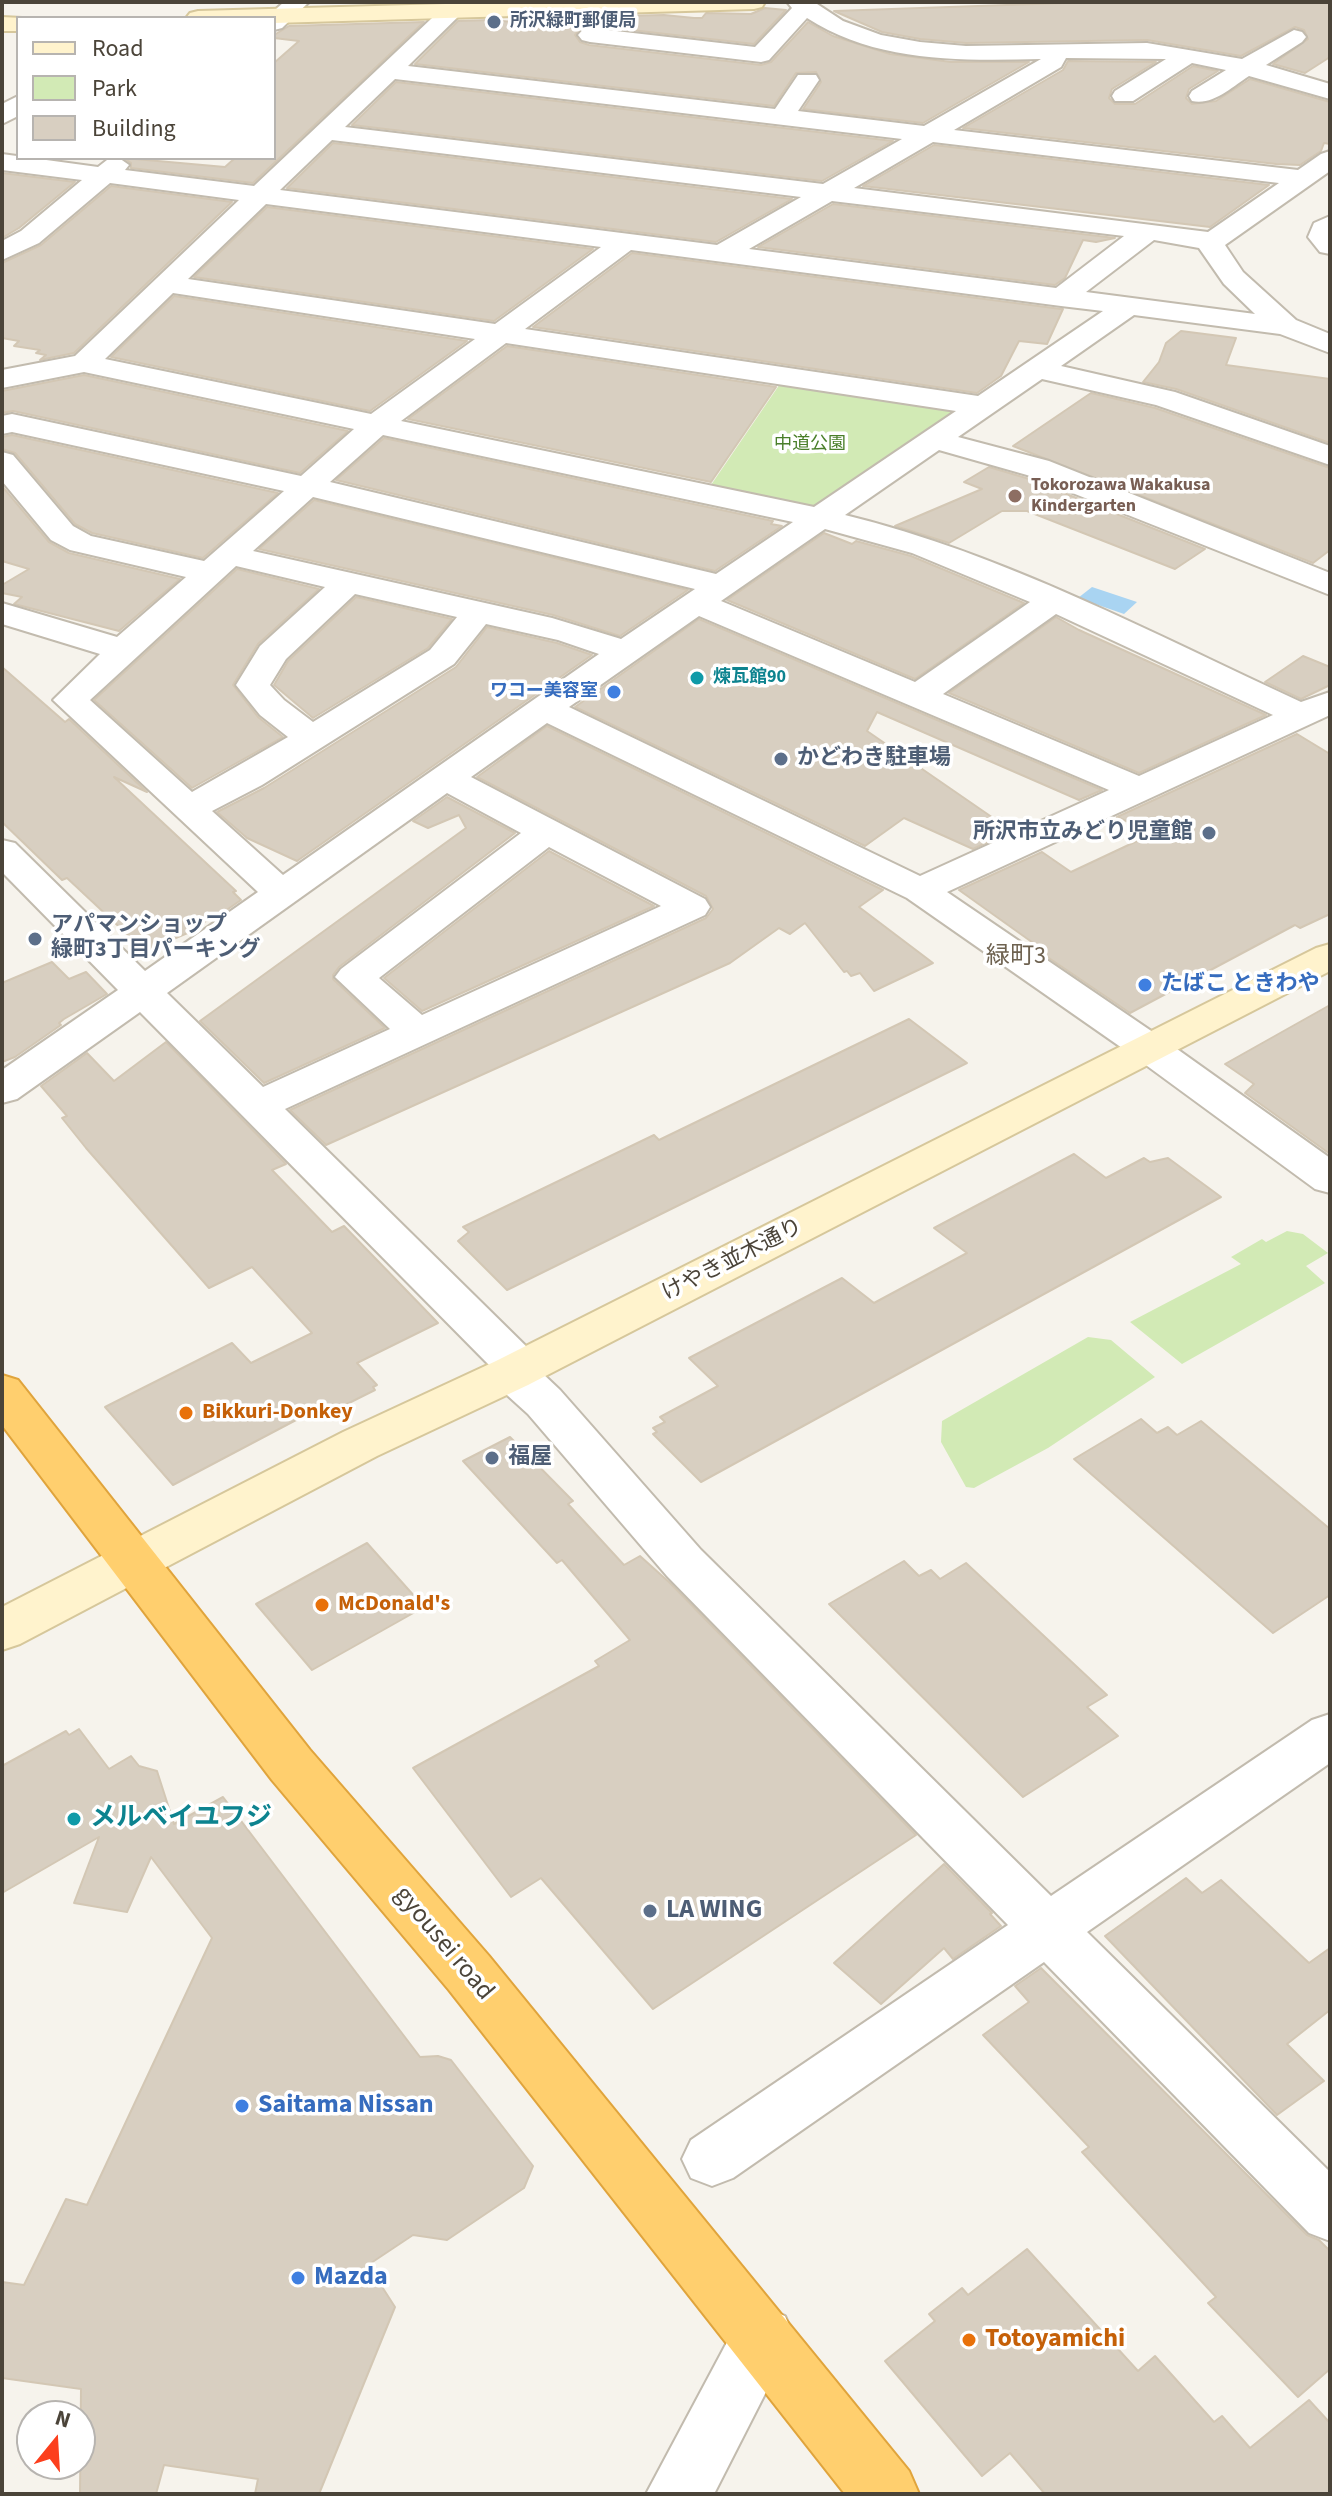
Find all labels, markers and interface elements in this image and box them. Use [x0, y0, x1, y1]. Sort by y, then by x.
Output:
place label: 所沢緑町郵便局 [510, 11, 636, 33]
marker: 所沢緑町郵便局 [485, 13, 503, 31]
legend [16, 16, 276, 160]
text: Road [92, 31, 144, 66]
text: Park [92, 71, 137, 106]
text: Building [92, 111, 176, 146]
park label: 中道公園 [774, 434, 846, 456]
place label: Tokorozawa Wakakusa Kindergarten [1031, 475, 1210, 518]
marker: Tokorozawa Wakakusa Kindergarten [1006, 487, 1024, 505]
place label: 煉瓦館90 [713, 667, 786, 689]
marker: 煉瓦館90 [688, 669, 706, 687]
place label: ワコー美容室 [490, 681, 598, 703]
marker: ワコー美容室 [605, 683, 623, 701]
place label: かどわき駐車場 [797, 746, 951, 772]
marker: かどわき駐車場 [772, 750, 790, 768]
place label: 所沢市立みどり児童館 [973, 820, 1193, 846]
marker: 所沢市立みどり児童館 [1200, 824, 1218, 842]
place label: アパマンショップ 緑町3丁目パーキング [51, 913, 261, 964]
marker: アパマンショップ 緑町3丁目パーキング [26, 930, 44, 948]
district label: 緑町3 [986, 944, 1046, 972]
place label: たばこ ときわや [1161, 972, 1319, 998]
marker: たばこ ときわや [1136, 976, 1154, 994]
street label: けやき並木通り [658, 1214, 808, 1308]
place label: Bikkuri-Donkey [202, 1400, 353, 1426]
marker: Bikkuri-Donkey [177, 1404, 195, 1422]
place label: 福屋 [508, 1445, 552, 1471]
marker: 福屋 [483, 1449, 501, 1467]
place label: McDonald's [338, 1592, 450, 1618]
marker: McDonald's [313, 1596, 331, 1614]
place label: メルベイユフジ [90, 1803, 272, 1835]
marker: メルベイユフジ [65, 1810, 83, 1828]
street label: gyousei road [386, 1881, 500, 2007]
place label: LA WING [666, 1895, 762, 1927]
marker: LA WING [641, 1902, 659, 1920]
place label: Saitama Nissan [258, 2090, 434, 2122]
marker: Saitama Nissan [233, 2097, 251, 2115]
place label: Mazda [314, 2262, 388, 2294]
marker: Mazda [289, 2269, 307, 2287]
place label: Totoyamichi [985, 2324, 1125, 2356]
marker: Totoyamichi [960, 2331, 978, 2349]
north arrow [16, 2400, 96, 2480]
text: N [51, 2402, 75, 2437]

